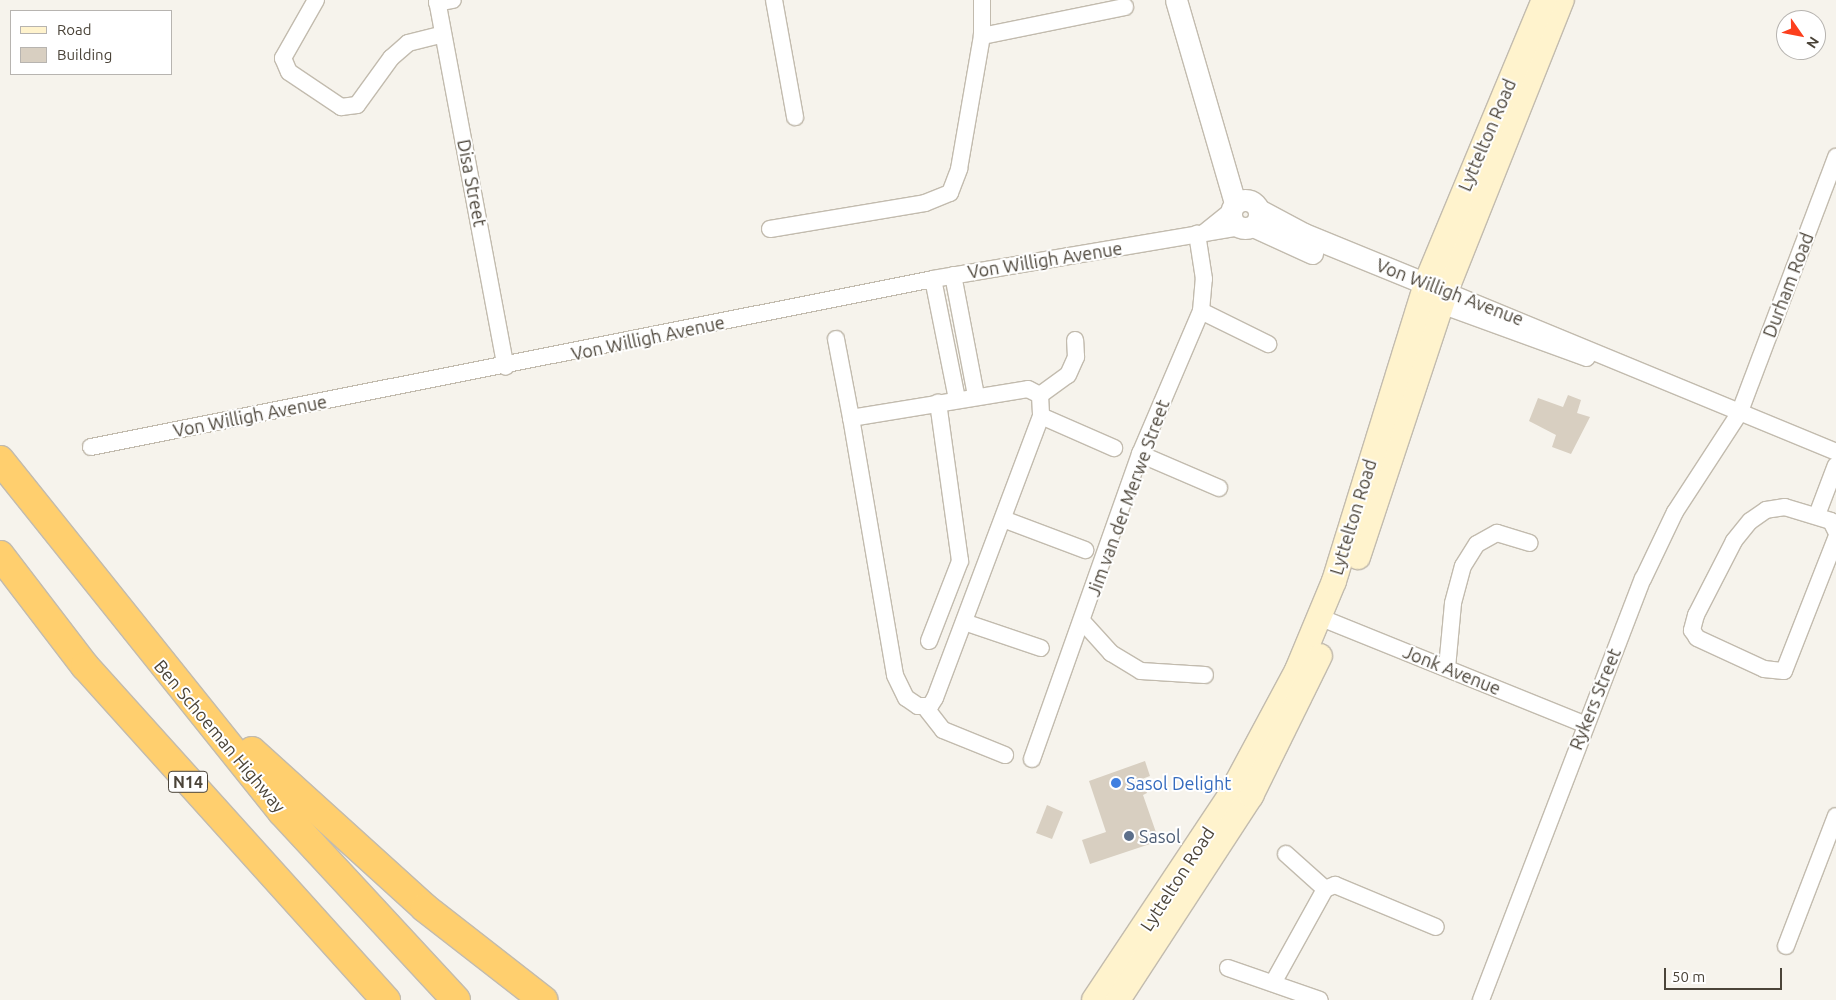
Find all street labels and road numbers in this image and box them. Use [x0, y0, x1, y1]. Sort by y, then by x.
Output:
street label: Lyttelton Road [1454, 76, 1520, 194]
street label: Disa Street [453, 137, 491, 229]
street label: Durham Road [1758, 230, 1818, 340]
street label: Von Willigh Avenue [966, 237, 1124, 283]
street label: Von Willigh Avenue [1373, 254, 1527, 330]
street label: Von Willigh Avenue [569, 311, 727, 365]
street label: Von Willigh Avenue [171, 390, 329, 442]
street label: Jim van der Merwe Street [1082, 397, 1174, 599]
street label: Lyttelton Road [1325, 457, 1381, 577]
street label: Jonk Avenue [1400, 641, 1504, 699]
street label: Rykers Street [1565, 645, 1625, 753]
street label: Ben Schoeman Highway [150, 655, 290, 817]
road number: N14 [168, 769, 208, 796]
street label: Lyttelton Road [1135, 823, 1219, 935]

